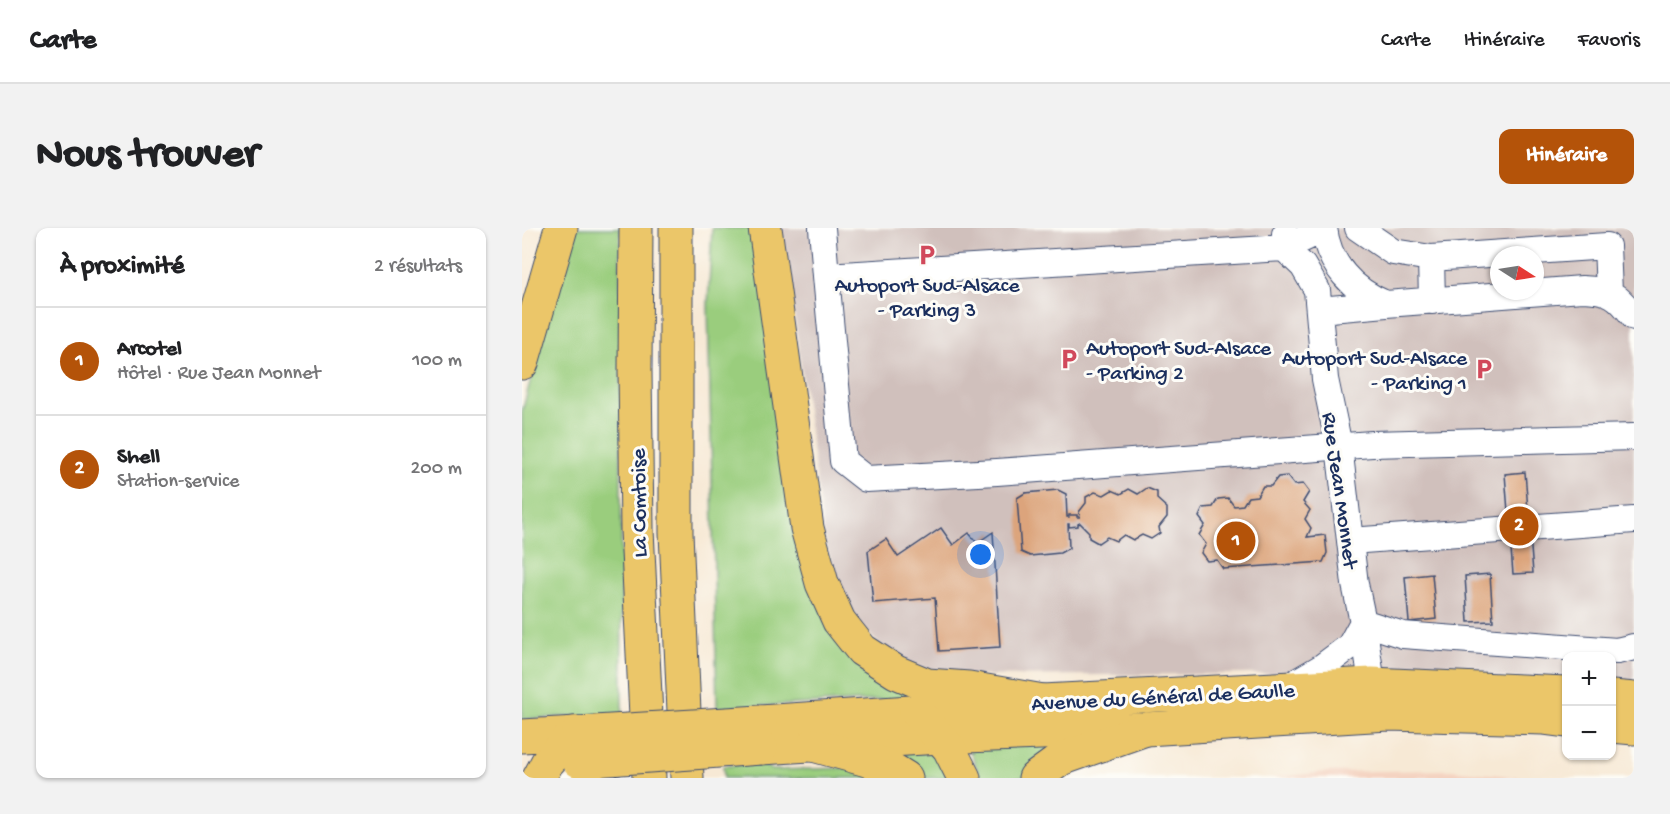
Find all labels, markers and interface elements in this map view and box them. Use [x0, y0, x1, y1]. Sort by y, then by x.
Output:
text: Carte [30, 25, 97, 58]
text: Carte [1381, 29, 1431, 54]
text: Itinéraire [1464, 29, 1545, 54]
text: Favoris [1578, 29, 1640, 54]
button: Itinéraire [1499, 129, 1634, 184]
text: Nous trouver [36, 132, 259, 181]
parking icon: Autoport Sud-Alsace - Parking 3 [915, 243, 939, 267]
north arrow [1490, 246, 1544, 300]
text: À proximité [60, 252, 184, 283]
text: 2 résultats [374, 256, 462, 279]
place label: Autoport Sud-Alsace - Parking 3 [834, 274, 1020, 325]
text: Arcotel [117, 337, 182, 363]
place label: Autoport Sud-Alsace - Parking 2 [1086, 337, 1272, 388]
parking icon: Autoport Sud-Alsace - Parking 2 [1057, 347, 1081, 371]
place label: Autoport Sud-Alsace - Parking 1 [1282, 347, 1468, 398]
text: 1 [75, 350, 84, 373]
text: 100 m [412, 350, 462, 373]
parking icon: Autoport Sud-Alsace - Parking 1 [1472, 357, 1496, 381]
text: Hôtel · Rue Jean Monnet [117, 363, 320, 386]
street label: Rue Jean Monnet [1314, 411, 1362, 572]
text: Shell [117, 445, 160, 471]
street label: La Comtoise [627, 448, 655, 558]
text: 2 [75, 458, 84, 481]
text: 200 m [411, 458, 462, 481]
text: Station-service [117, 471, 239, 494]
pin: 2 [1500, 504, 1538, 548]
pin: 1 [1216, 518, 1256, 564]
your location [966, 540, 995, 569]
map controls [1562, 652, 1616, 760]
button: + [1562, 652, 1616, 706]
street label: Avenue du Général de Gaulle [1031, 679, 1296, 719]
button: − [1562, 706, 1616, 760]

